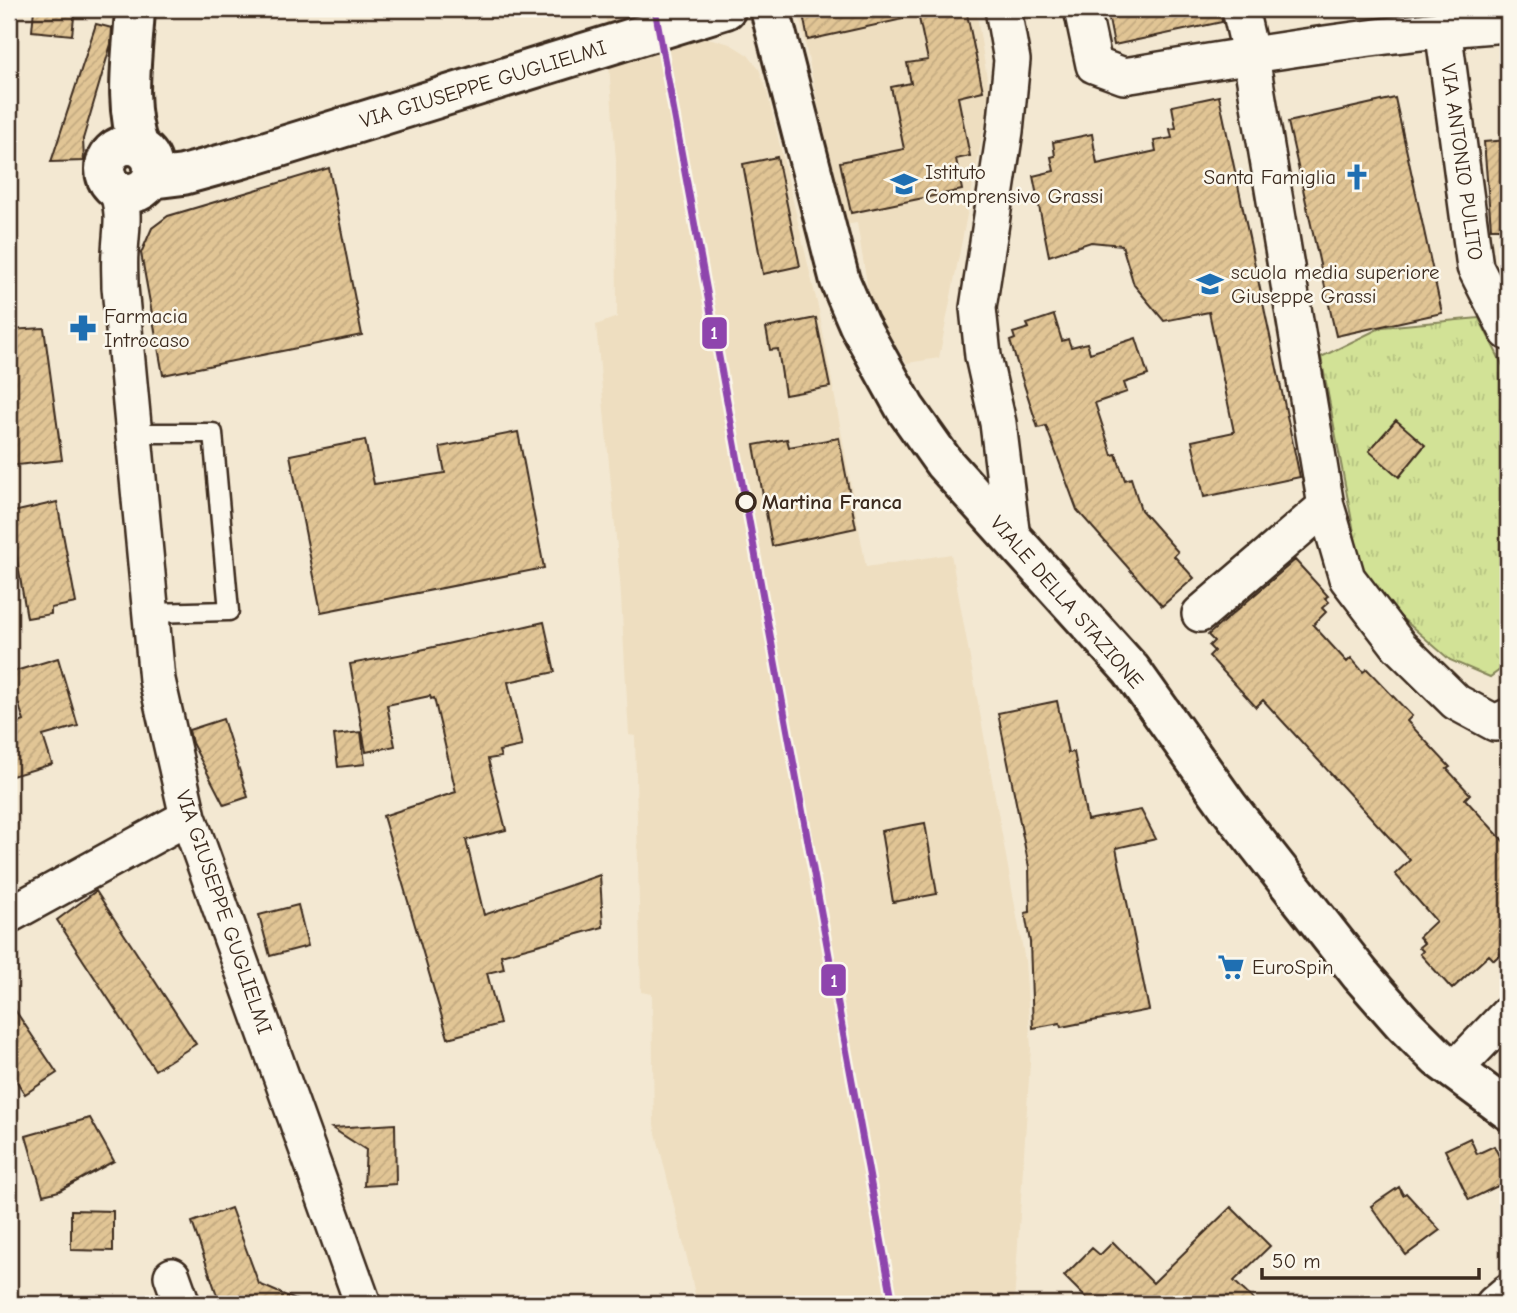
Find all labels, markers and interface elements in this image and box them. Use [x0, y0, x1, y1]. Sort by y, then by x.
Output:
street label: VIA GIUSEPPE GUGLIELMI [357, 35, 609, 133]
street label: VIA ANTONIO PULITO [1436, 62, 1488, 262]
place label: Istituto Comprensivo Grassi [925, 160, 1104, 208]
church icon: Santa Famiglia [1342, 162, 1372, 192]
place label: Santa Famiglia [1203, 165, 1336, 189]
school or university icon: Istituto Comprensivo Grassi [889, 169, 919, 199]
place label: scuola media superiore Giuseppe Grassi [1231, 260, 1440, 308]
school or university icon: scuola media superiore Giuseppe Grassi [1195, 269, 1225, 299]
place label: Farmacia Introcaso [104, 304, 190, 352]
pharmacy icon: Farmacia Introcaso [68, 313, 98, 343]
line badge: 1 [701, 316, 728, 350]
text: 1 [710, 322, 718, 344]
place label: Martina Franca [762, 490, 902, 514]
marker: Martina Franca [736, 492, 756, 512]
street label: VIALE DELLA STAZIONE [986, 511, 1148, 693]
street label: VIA GIUSEPPE GUGLIELMI [171, 787, 277, 1037]
supermarket icon: EuroSpin [1216, 952, 1246, 982]
place label: EuroSpin [1252, 955, 1334, 979]
line badge: 1 [820, 963, 847, 997]
text: 1 [830, 970, 838, 992]
scale bar [1262, 1236, 1478, 1280]
text: 50 m [1272, 1249, 1321, 1273]

